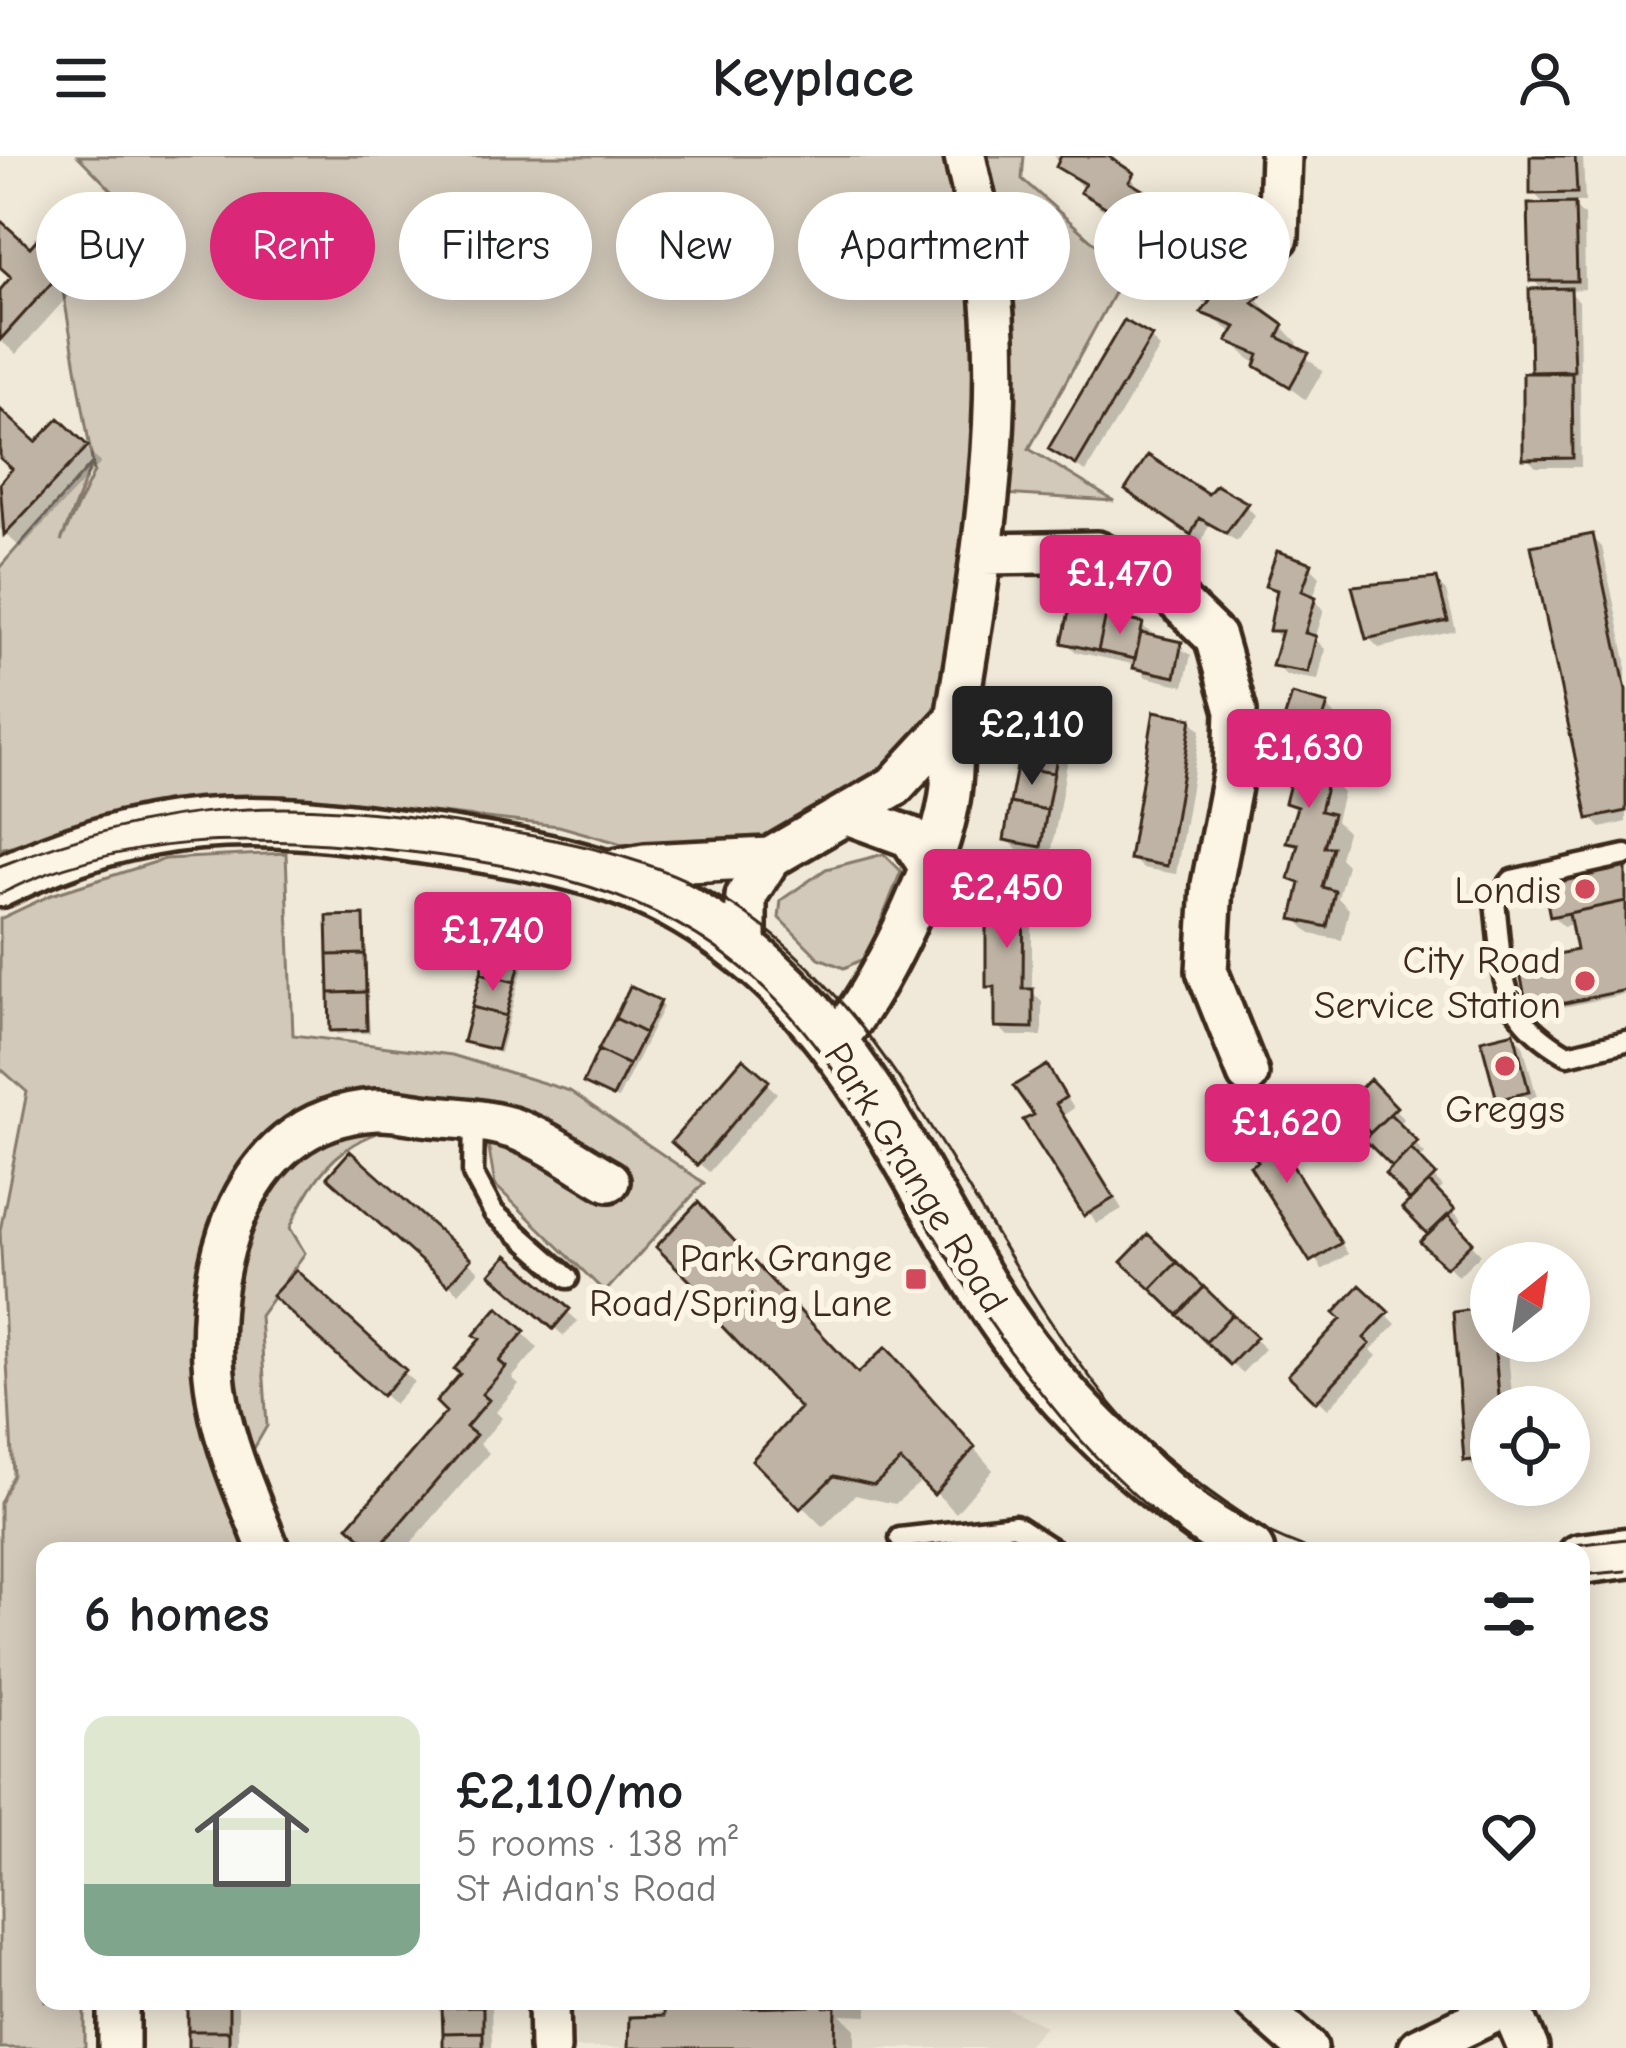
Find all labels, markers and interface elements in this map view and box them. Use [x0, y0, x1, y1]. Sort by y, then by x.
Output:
icon: menu [48, 45, 114, 111]
icon: person [1512, 45, 1578, 111]
text: Keyplace [712, 47, 914, 110]
chip: Buy [36, 192, 186, 300]
chip: Rent [210, 192, 375, 300]
chip: Filters [399, 192, 592, 300]
chip: New [616, 192, 774, 300]
chip: Apartment [798, 192, 1070, 300]
chip: House [1094, 192, 1290, 300]
pin: £1,470 [1022, 535, 1218, 637]
text: £1,470 [1067, 551, 1173, 596]
pin: £2,110 [934, 686, 1130, 788]
text: £2,110 [979, 702, 1085, 747]
pin: £1,630 [1211, 709, 1407, 811]
text: £1,630 [1254, 725, 1364, 770]
pin: £2,450 [909, 849, 1105, 951]
text: £2,450 [950, 865, 1064, 910]
place label: Londis [1454, 868, 1561, 913]
marker: Londis [1572, 876, 1598, 902]
pin: £1,740 [395, 892, 591, 994]
text: £1,740 [441, 908, 545, 953]
place label: City Road Service Station [1314, 938, 1561, 1028]
marker: City Road Service Station [1572, 968, 1598, 994]
street label: Park Grange Road [815, 1035, 1017, 1321]
marker: Greggs [1492, 1053, 1518, 1079]
pin: £1,620 [1189, 1084, 1385, 1186]
place label: Greggs [1445, 1087, 1565, 1132]
text: £1,620 [1232, 1100, 1342, 1145]
place label: Park Grange Road/Spring Lane [589, 1236, 892, 1326]
north arrow [1470, 1242, 1590, 1362]
map controls [1470, 1242, 1590, 1506]
marker: Park Grange Road/Spring Lane [903, 1266, 929, 1292]
button: locate [1470, 1386, 1590, 1506]
icon: filters [1476, 1581, 1542, 1647]
text: 6 homes [84, 1585, 269, 1644]
text: £2,110/mo [456, 1762, 683, 1821]
icon: home [180, 1764, 324, 1908]
icon: heart [1476, 1803, 1542, 1869]
text: 5 rooms · 138 m² [456, 1821, 738, 1866]
text: St Aidan's Road [456, 1866, 717, 1911]

